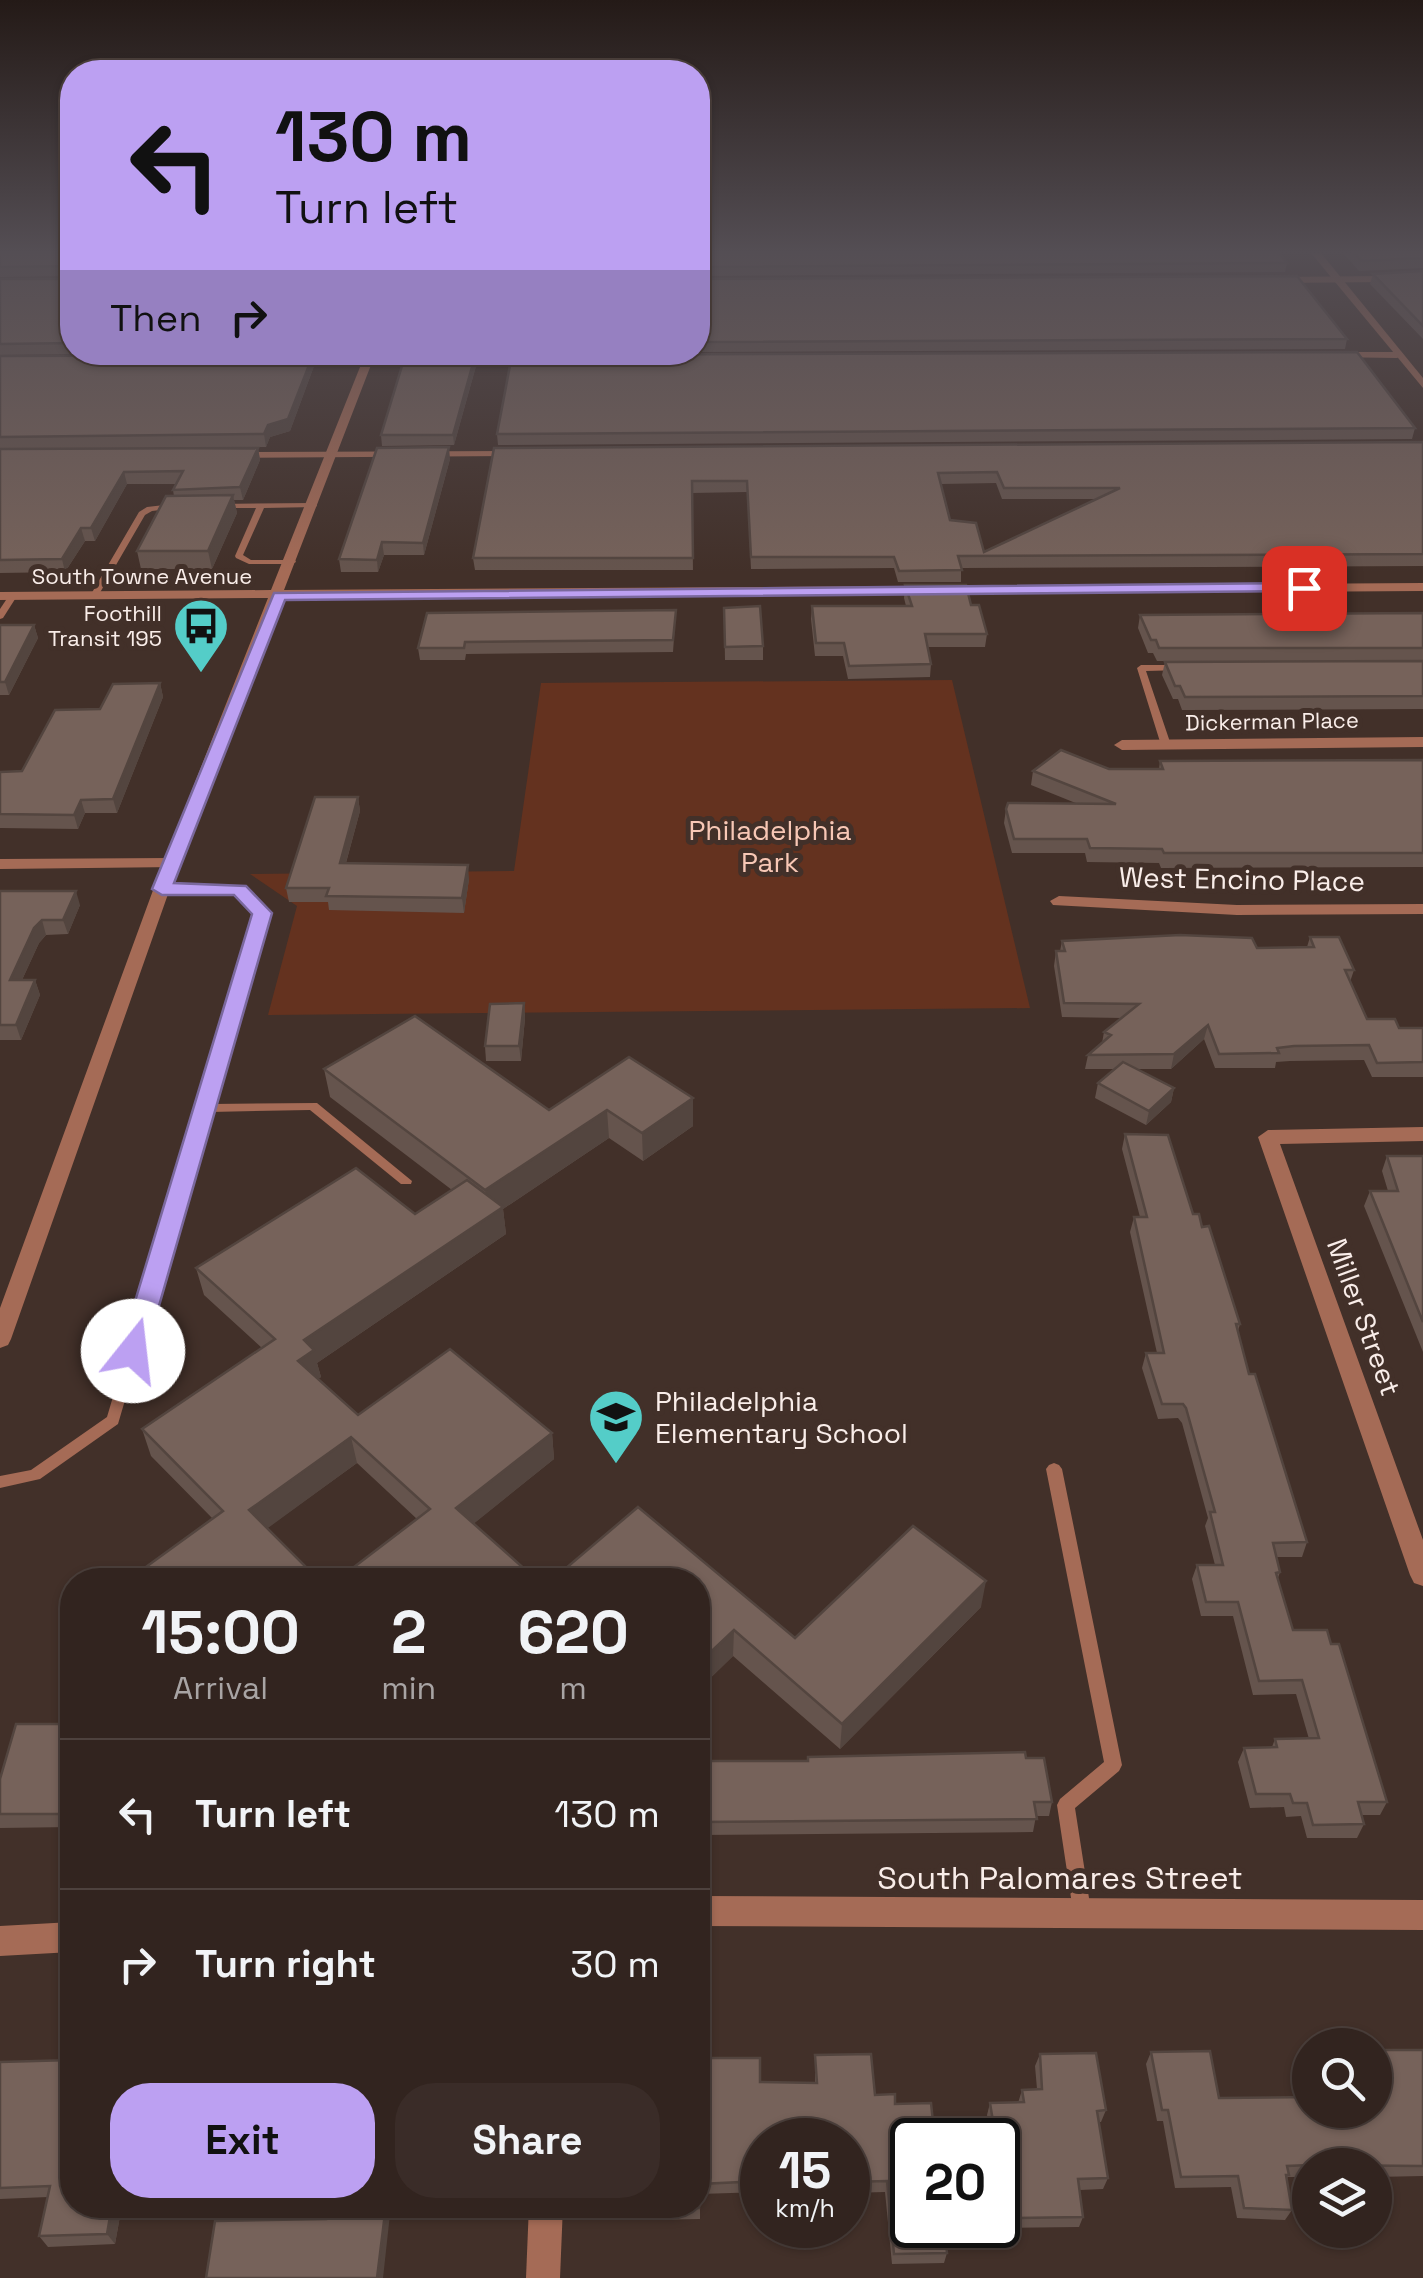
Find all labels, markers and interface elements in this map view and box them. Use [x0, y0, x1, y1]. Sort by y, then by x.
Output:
text: 130 m [275, 92, 472, 181]
icon: left [110, 100, 240, 230]
text: Turn left [275, 179, 458, 236]
icon: right [221, 290, 276, 345]
text: Then [110, 294, 201, 342]
pin [1262, 546, 1347, 631]
icon: arrive [1277, 561, 1332, 616]
street label: South Towne Avenue [32, 562, 252, 590]
bus stop icon: Foothill Transit 195 [171, 596, 231, 675]
place label: Foothill Transit 195 [48, 599, 162, 652]
street label: Dickerman Place [1185, 705, 1359, 737]
park label: Philadelphia Park [688, 812, 852, 880]
street label: West Encino Place [1119, 859, 1365, 899]
street label: Miller Street [1319, 1233, 1409, 1401]
position arrow [81, 1299, 185, 1403]
place label: Philadelphia Elementary School [655, 1383, 908, 1451]
school or university icon: Philadelphia Elementary School [586, 1387, 646, 1466]
text: 15:00 [141, 1594, 300, 1671]
text: 2 [391, 1594, 427, 1671]
text: 620 [517, 1594, 629, 1671]
text: Arrival [173, 1668, 268, 1708]
text: min [381, 1668, 436, 1708]
text: m [559, 1668, 587, 1708]
icon: left [110, 1787, 165, 1842]
text: Turn left [195, 1790, 351, 1838]
text: 130 m [554, 1790, 660, 1838]
street label: South Palomares Street [877, 1858, 1243, 1898]
icon: right [110, 1937, 165, 1992]
text: Turn right [195, 1940, 376, 1988]
text: 30 m [570, 1940, 660, 1988]
map controls [1292, 2028, 1392, 2248]
button: search [1292, 2028, 1392, 2128]
button: Exit [110, 2083, 375, 2198]
button: Share [395, 2083, 660, 2198]
speed limit sign: 20 [890, 2118, 1020, 2248]
text: 15 [779, 2139, 831, 2203]
button: layers [1292, 2148, 1392, 2248]
text: km/h [775, 2192, 835, 2224]

